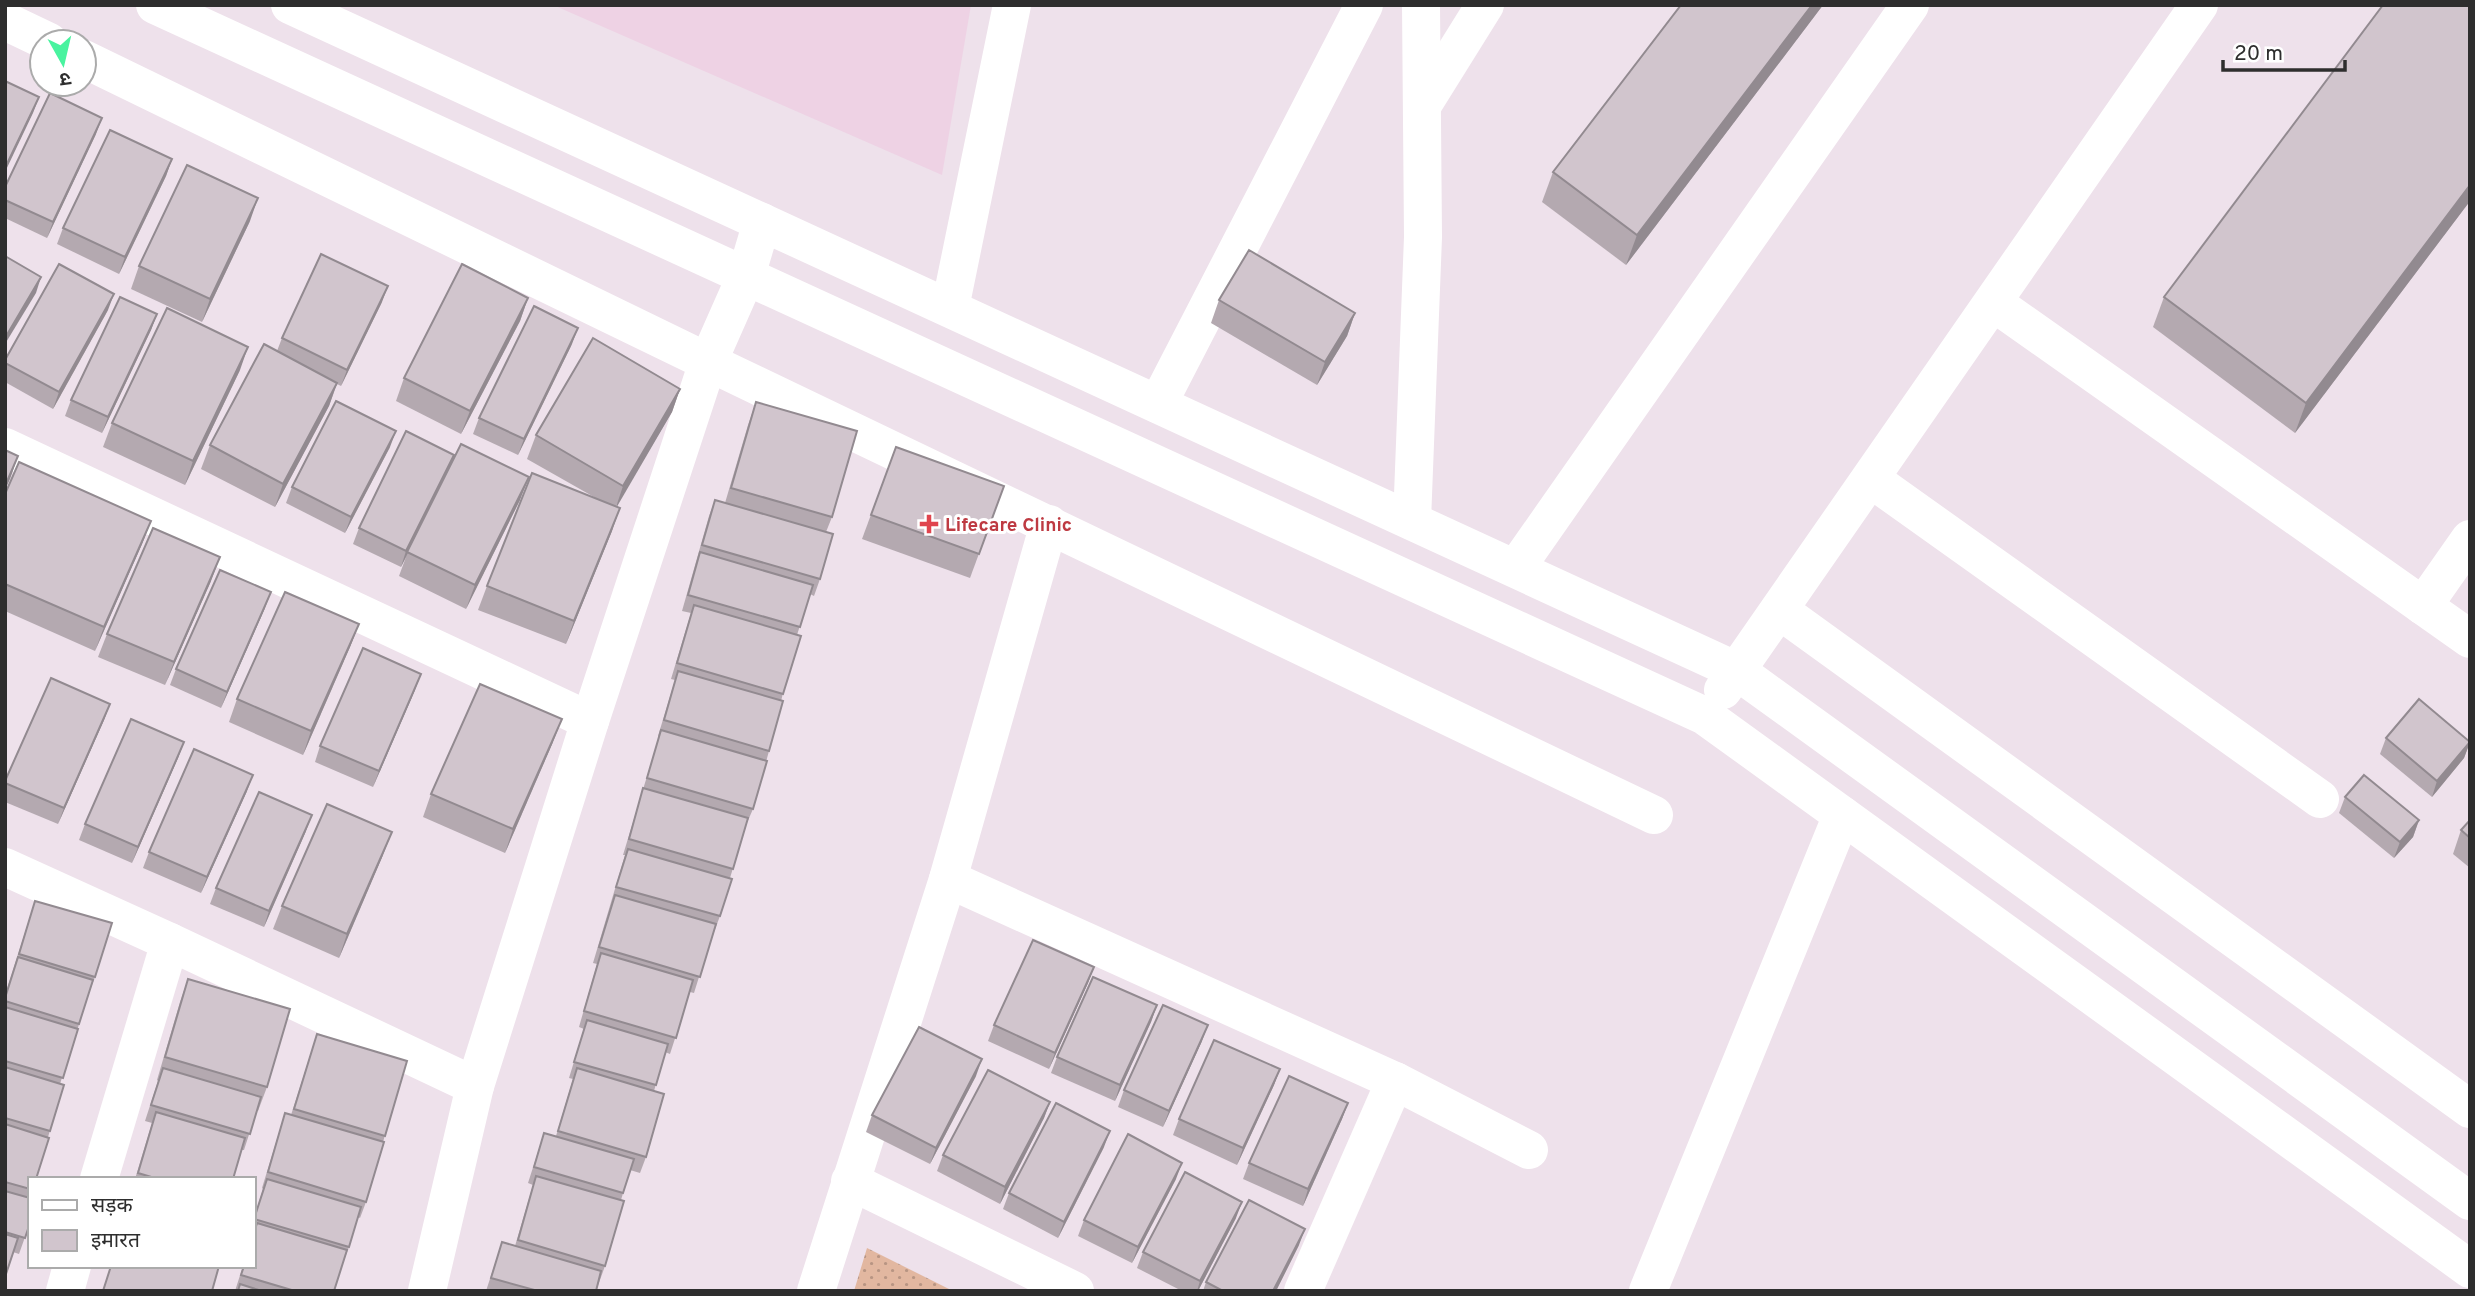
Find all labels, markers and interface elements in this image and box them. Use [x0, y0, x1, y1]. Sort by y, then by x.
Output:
north arrow [28, 28, 98, 98]
scale bar [2223, 28, 2346, 72]
text: 20 m [2234, 41, 2283, 68]
text: उ [57, 65, 72, 91]
marker: Lifecare Clinic [919, 514, 939, 534]
place label: Lifecare Clinic [945, 514, 1072, 538]
legend [28, 1177, 256, 1268]
text: सड़क [91, 1193, 133, 1220]
text: इमारत [91, 1228, 141, 1255]

